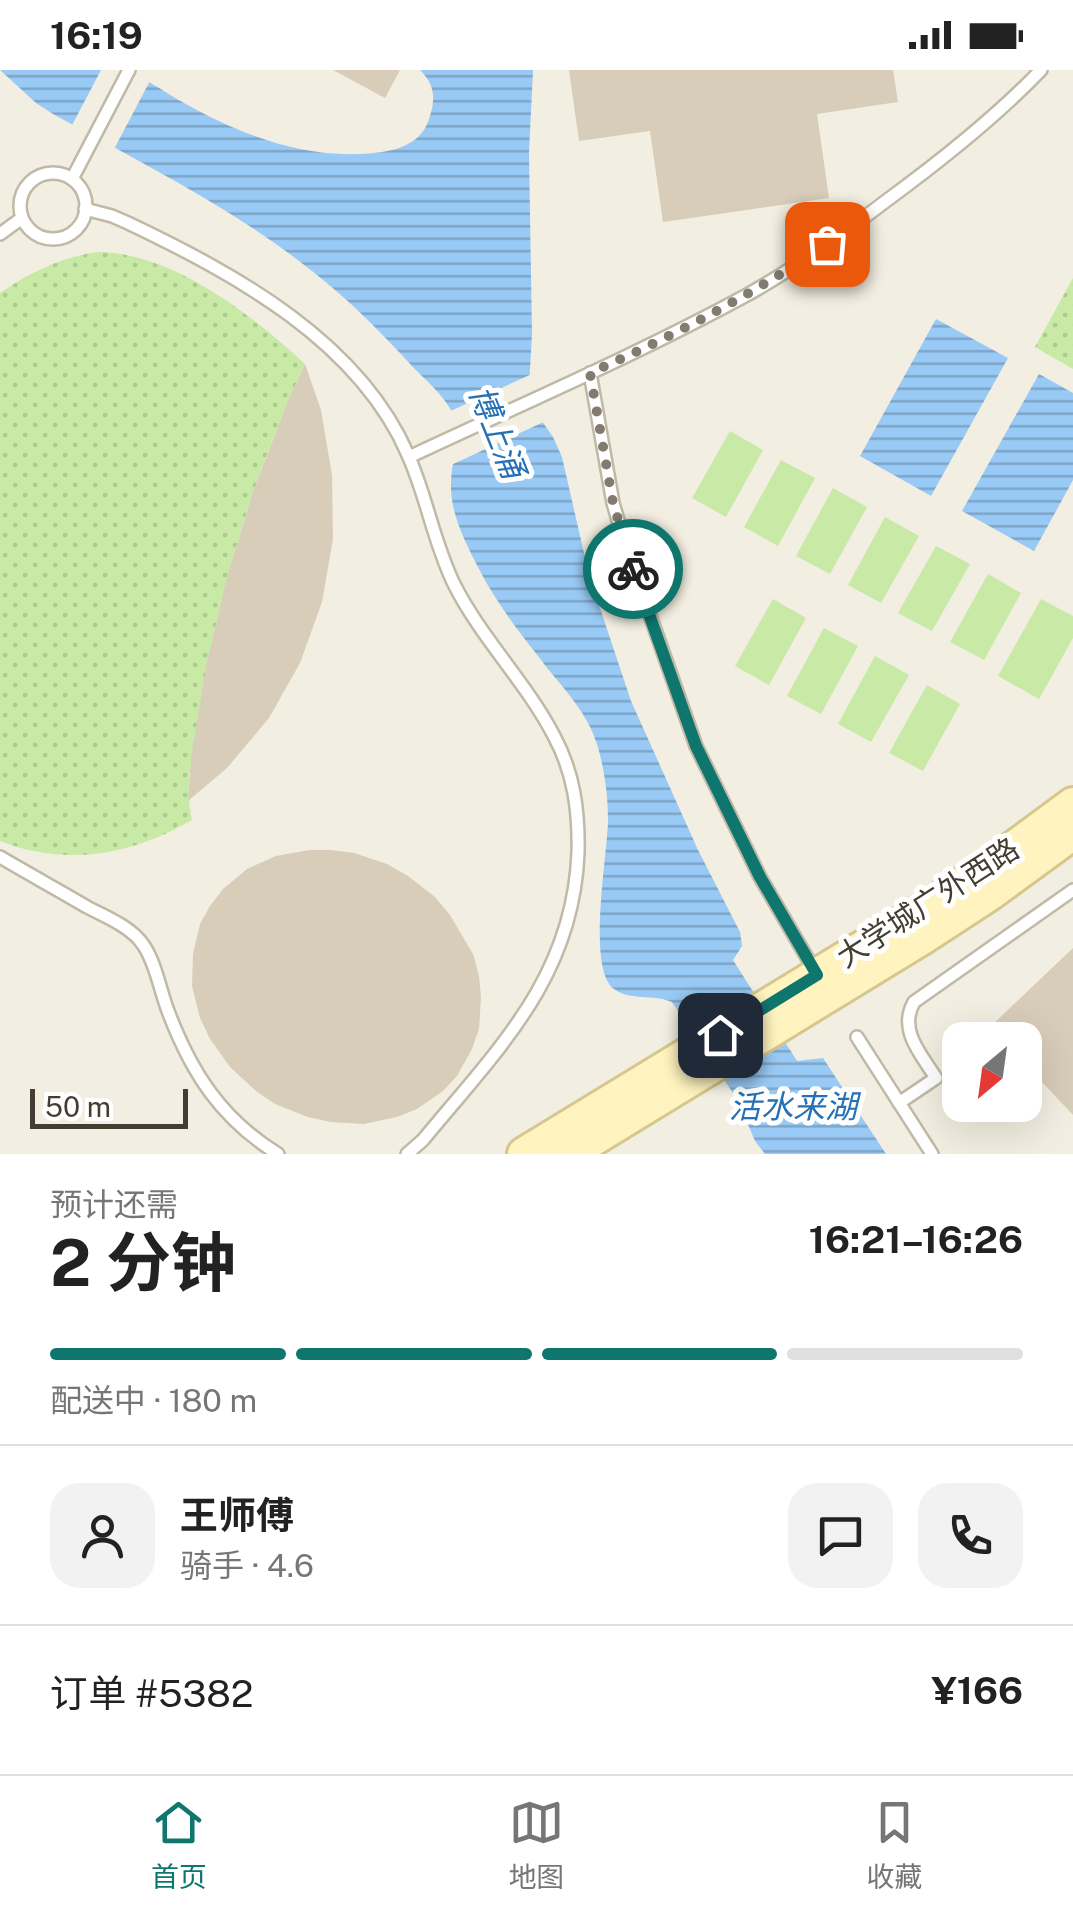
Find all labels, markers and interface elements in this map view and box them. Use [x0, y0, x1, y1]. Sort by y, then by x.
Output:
text: 16:19 [50, 13, 143, 58]
pin [785, 202, 870, 287]
icon: bag [800, 217, 855, 272]
water label: 博上涌 [462, 380, 534, 486]
courier [583, 519, 683, 619]
icon: bike [606, 542, 661, 597]
street label: 大学城广外西路 [830, 830, 1025, 974]
pin [678, 993, 763, 1078]
icon: home [693, 1008, 748, 1063]
north arrow [942, 1022, 1042, 1122]
map controls [942, 1022, 1042, 1122]
scale bar [30, 1084, 188, 1128]
water label: 活水来湖 [729, 1088, 862, 1125]
text: 50 m [45, 1090, 111, 1123]
text: 预计还需 [50, 1186, 178, 1223]
text: 16:21–16:26 [809, 1217, 1023, 1262]
text: 2 分钟 [50, 1224, 236, 1301]
text: 配送中 · 180 m [50, 1382, 257, 1419]
button: person [50, 1483, 155, 1588]
button: chat [788, 1483, 893, 1588]
button: phone [918, 1483, 1023, 1588]
text: 王师傅 [180, 1493, 294, 1538]
text: 骑手 · 4.6 [180, 1547, 314, 1584]
text: ¥166 [932, 1668, 1023, 1713]
text: 订单 #5382 [50, 1671, 253, 1716]
tab: 首页 [151, 1795, 207, 1895]
tab: 地图 [508, 1795, 564, 1895]
tab: 收藏 [866, 1795, 922, 1895]

